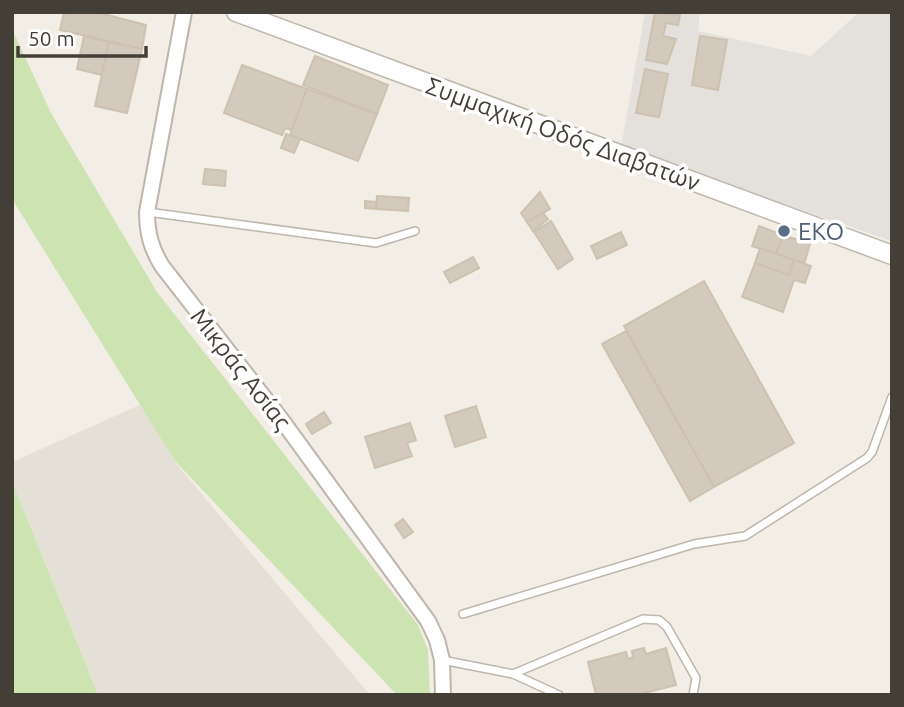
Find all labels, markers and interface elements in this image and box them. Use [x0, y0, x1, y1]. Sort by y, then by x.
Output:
scale bar [18, 14, 145, 58]
text: 50 m [28, 26, 75, 50]
street label: Συμμαχική Οδός Διαβατών [423, 72, 704, 196]
place label: EKO [798, 218, 844, 245]
marker: EKO [776, 223, 792, 239]
street label: Μικράς Ασίας [185, 303, 297, 435]

